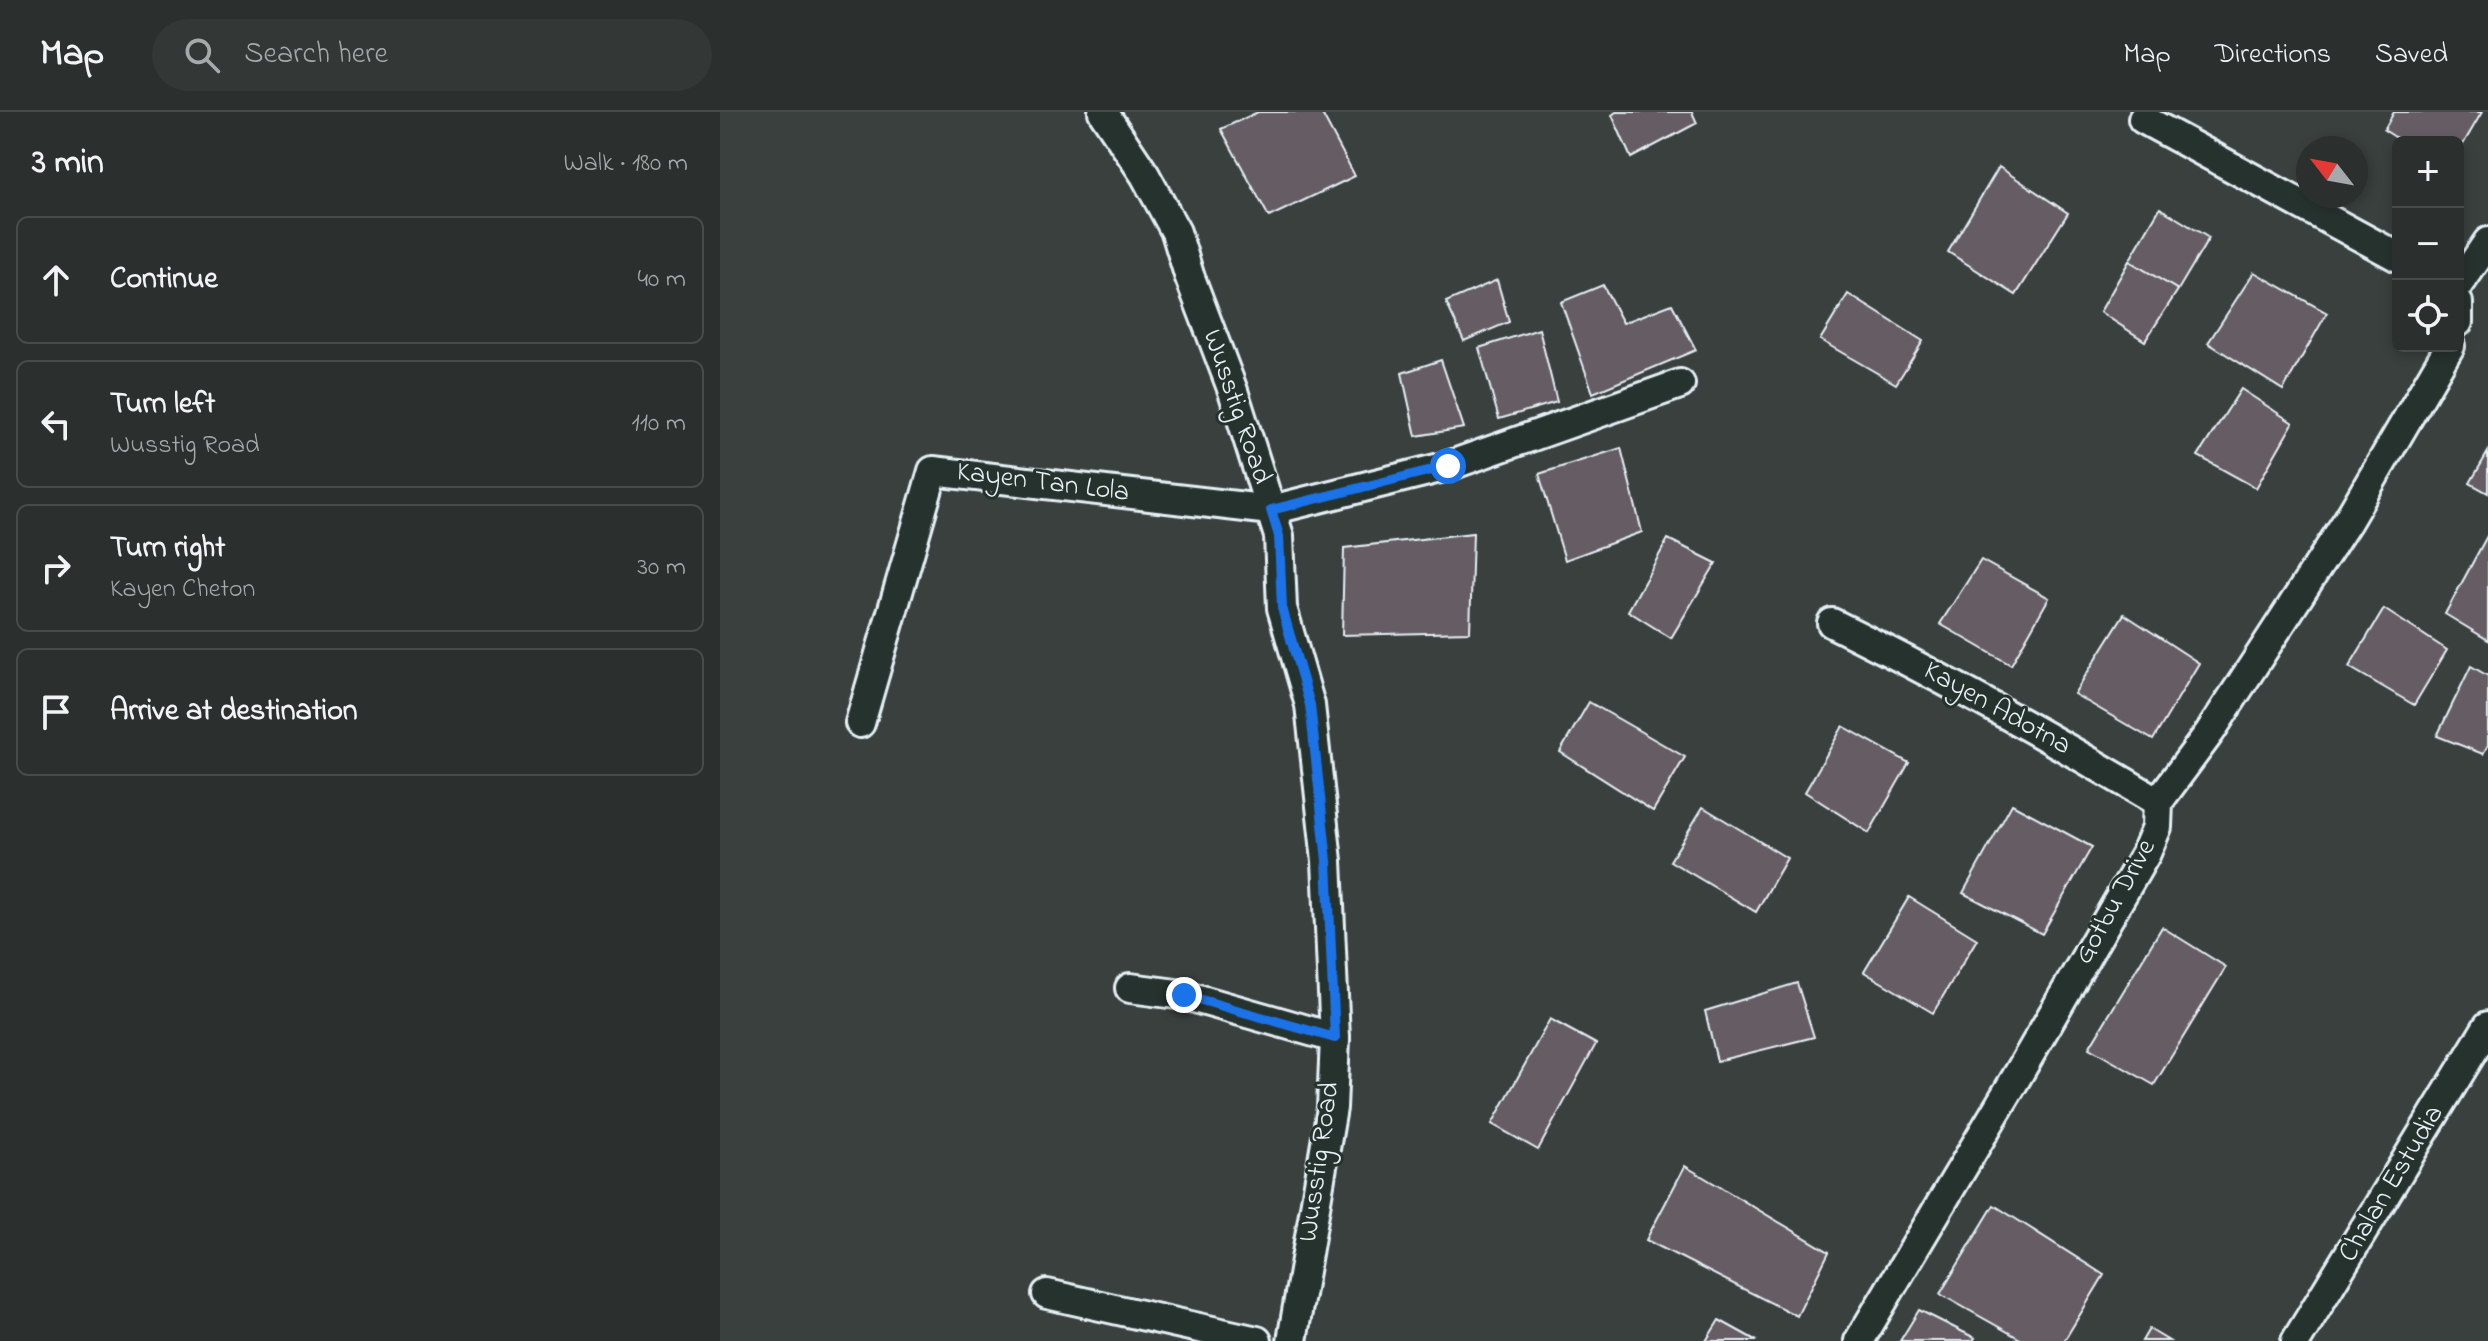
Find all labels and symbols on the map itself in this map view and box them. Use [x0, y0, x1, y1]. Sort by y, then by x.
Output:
north arrow [2296, 136, 2368, 208]
street label: Wusstig Road [1190, 324, 1282, 490]
route start [1430, 448, 1466, 484]
street label: Kayen Tan Lola [954, 452, 1132, 514]
street label: Kayen Adotna [1916, 651, 2078, 767]
street label: Gotbu Drive [2065, 831, 2168, 972]
route end [1166, 977, 1202, 1013]
street label: Wusstig Road [1288, 1079, 1352, 1245]
street label: Chalan Estudia [2329, 1098, 2455, 1270]

